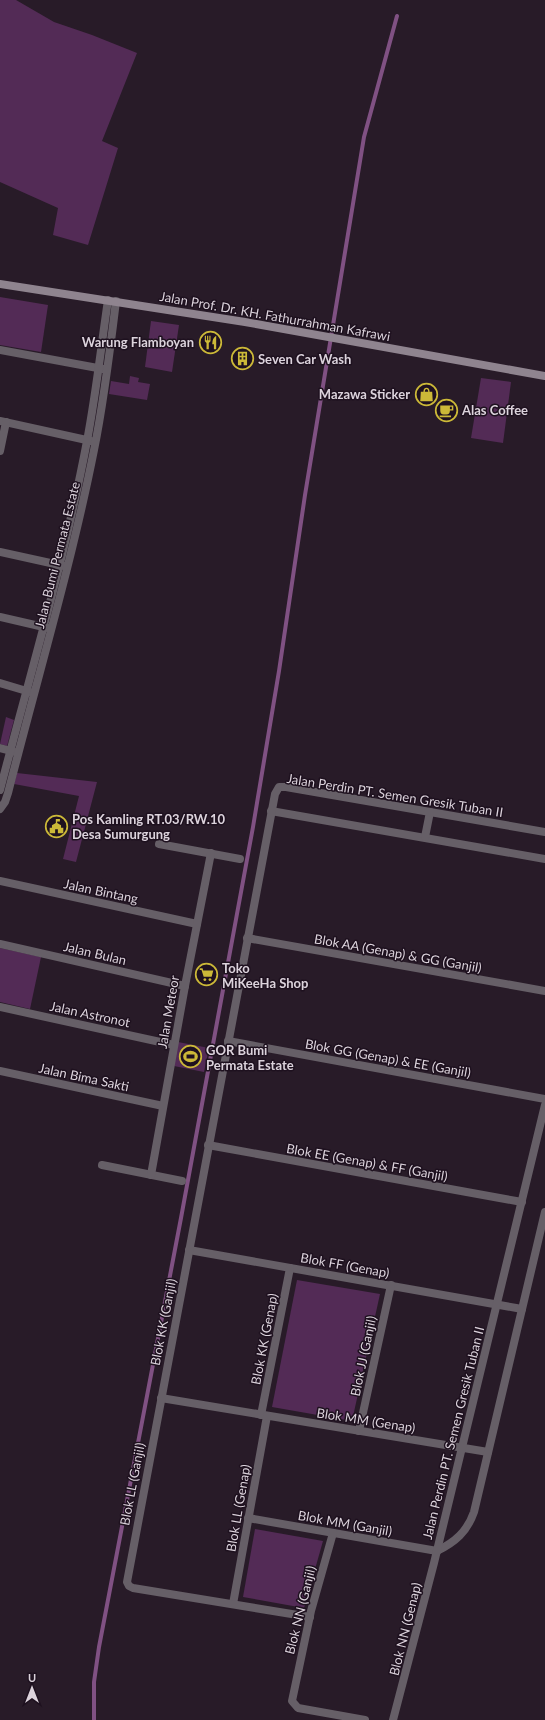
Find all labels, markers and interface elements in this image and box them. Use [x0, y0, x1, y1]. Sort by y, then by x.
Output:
street label: Jalan Prof. Dr. KH. Fathurrahman Kafrawi [158, 288, 392, 344]
restaurant icon: Warung Flamboyan [197, 329, 223, 355]
place label: Warung Flamboyan [82, 334, 194, 350]
building icon: Seven Car Wash [229, 346, 255, 372]
place label: Seven Car Wash [258, 351, 351, 367]
shop icon: Mazawa Sticker [413, 381, 439, 407]
place label: Mazawa Sticker [319, 386, 410, 402]
cafe icon: Alas Coffee [433, 397, 459, 423]
place label: Alas Coffee [461, 402, 528, 418]
street label: Jalan Bumi Permata Estate [31, 480, 83, 630]
street label: Jalan Perdin PT. Semen Gresik Tuban II [286, 770, 504, 820]
place label: Pos Kamling RT.03/RW.10 Desa Sumurgung [72, 811, 225, 842]
public building icon: Pos Kamling RT.03/RW.10 Desa Sumurgung [44, 813, 70, 839]
street label: Jalan Bintang [62, 875, 140, 907]
street label: Blok AA (Genap) & GG (Ganjil) [313, 930, 483, 976]
street label: Jalan Bulan [62, 938, 128, 968]
place label: Toko MiKeeHa Shop [222, 960, 308, 991]
supermarket icon: Toko MiKeeHa Shop [194, 962, 220, 988]
street label: Jalan Meteor [154, 974, 182, 1050]
street label: Jalan Astronot [48, 998, 132, 1030]
street label: Blok GG (Genap) & EE (Ganjil) [304, 1036, 472, 1080]
place label: GOR Bumi Permata Estate [206, 1042, 294, 1073]
sports icon: GOR Bumi Permata Estate [178, 1044, 204, 1070]
street label: Jalan Bima Sakti [37, 1060, 131, 1094]
street label: Blok EE (Genap) & FF (Ganjil) [285, 1140, 449, 1184]
street label: Blok FF (Genap) [299, 1249, 391, 1281]
street label: Blok KK (Ganjil) [147, 1277, 179, 1367]
street label: Blok KK (Genap) [247, 1292, 281, 1386]
street label: Blok JJ (Ganjil) [347, 1314, 379, 1398]
street label: Jalan Perdin PT. Semen Gresik Tuban II [419, 1325, 487, 1541]
street label: Blok MM (Genap) [316, 1404, 416, 1436]
street label: Blok LL (Ganjil) [116, 1441, 148, 1527]
street label: Blok LL (Genap) [222, 1463, 254, 1553]
street label: Blok MM (Ganjil) [297, 1507, 393, 1539]
street label: Blok NN (Ganjil) [281, 1564, 319, 1656]
street label: Blok NN (Genap) [386, 1581, 424, 1677]
north arrow [12, 1668, 52, 1708]
text: U [28, 1671, 36, 1684]

